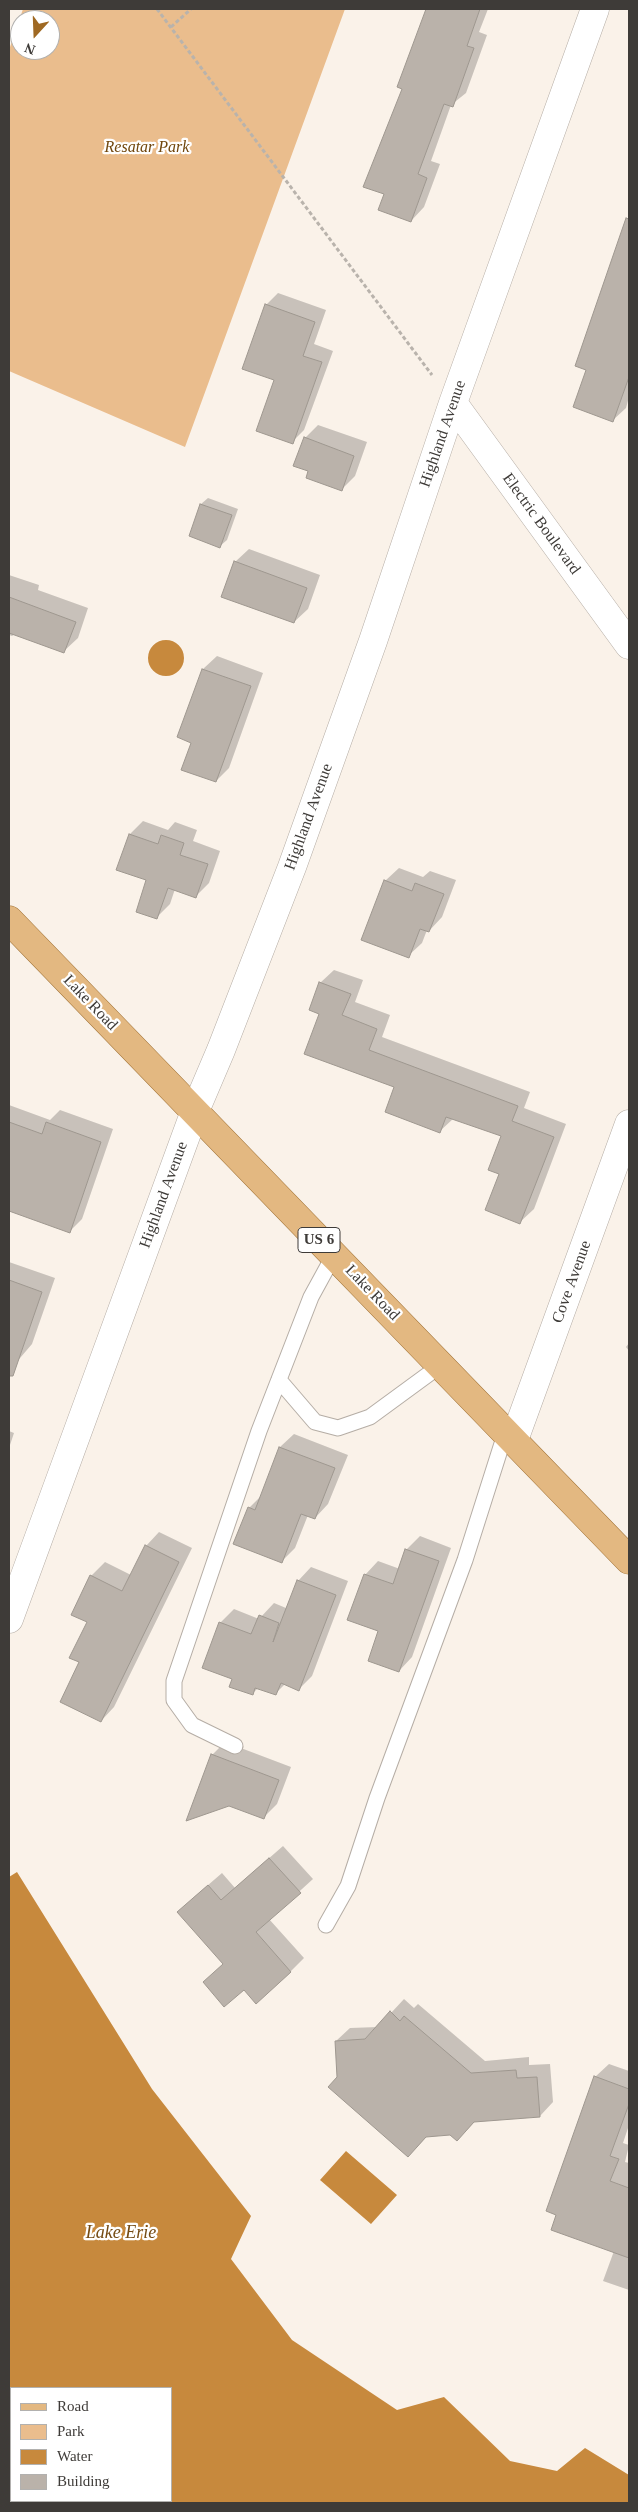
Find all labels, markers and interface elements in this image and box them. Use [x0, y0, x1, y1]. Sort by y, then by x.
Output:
north arrow [10, 10, 60, 60]
text: N [23, 40, 37, 57]
park label: Resatar Park [105, 138, 189, 158]
street label: Highland Avenue [416, 378, 470, 490]
street label: Electric Boulevard [498, 470, 584, 578]
street label: Highland Avenue [281, 761, 337, 873]
street label: Lake Road [59, 971, 121, 1035]
street label: Highland Avenue [136, 1139, 192, 1251]
road number: US 6 [298, 1228, 340, 1252]
street label: Cove Avenue [548, 1238, 596, 1326]
street label: Lake Road [341, 1261, 403, 1325]
water label: Lake Erie [86, 2222, 156, 2244]
legend [10, 2387, 172, 2502]
text: Road [57, 2398, 89, 2414]
text: Park [57, 2423, 85, 2439]
text: Water [57, 2448, 92, 2464]
text: Building [57, 2473, 110, 2489]

